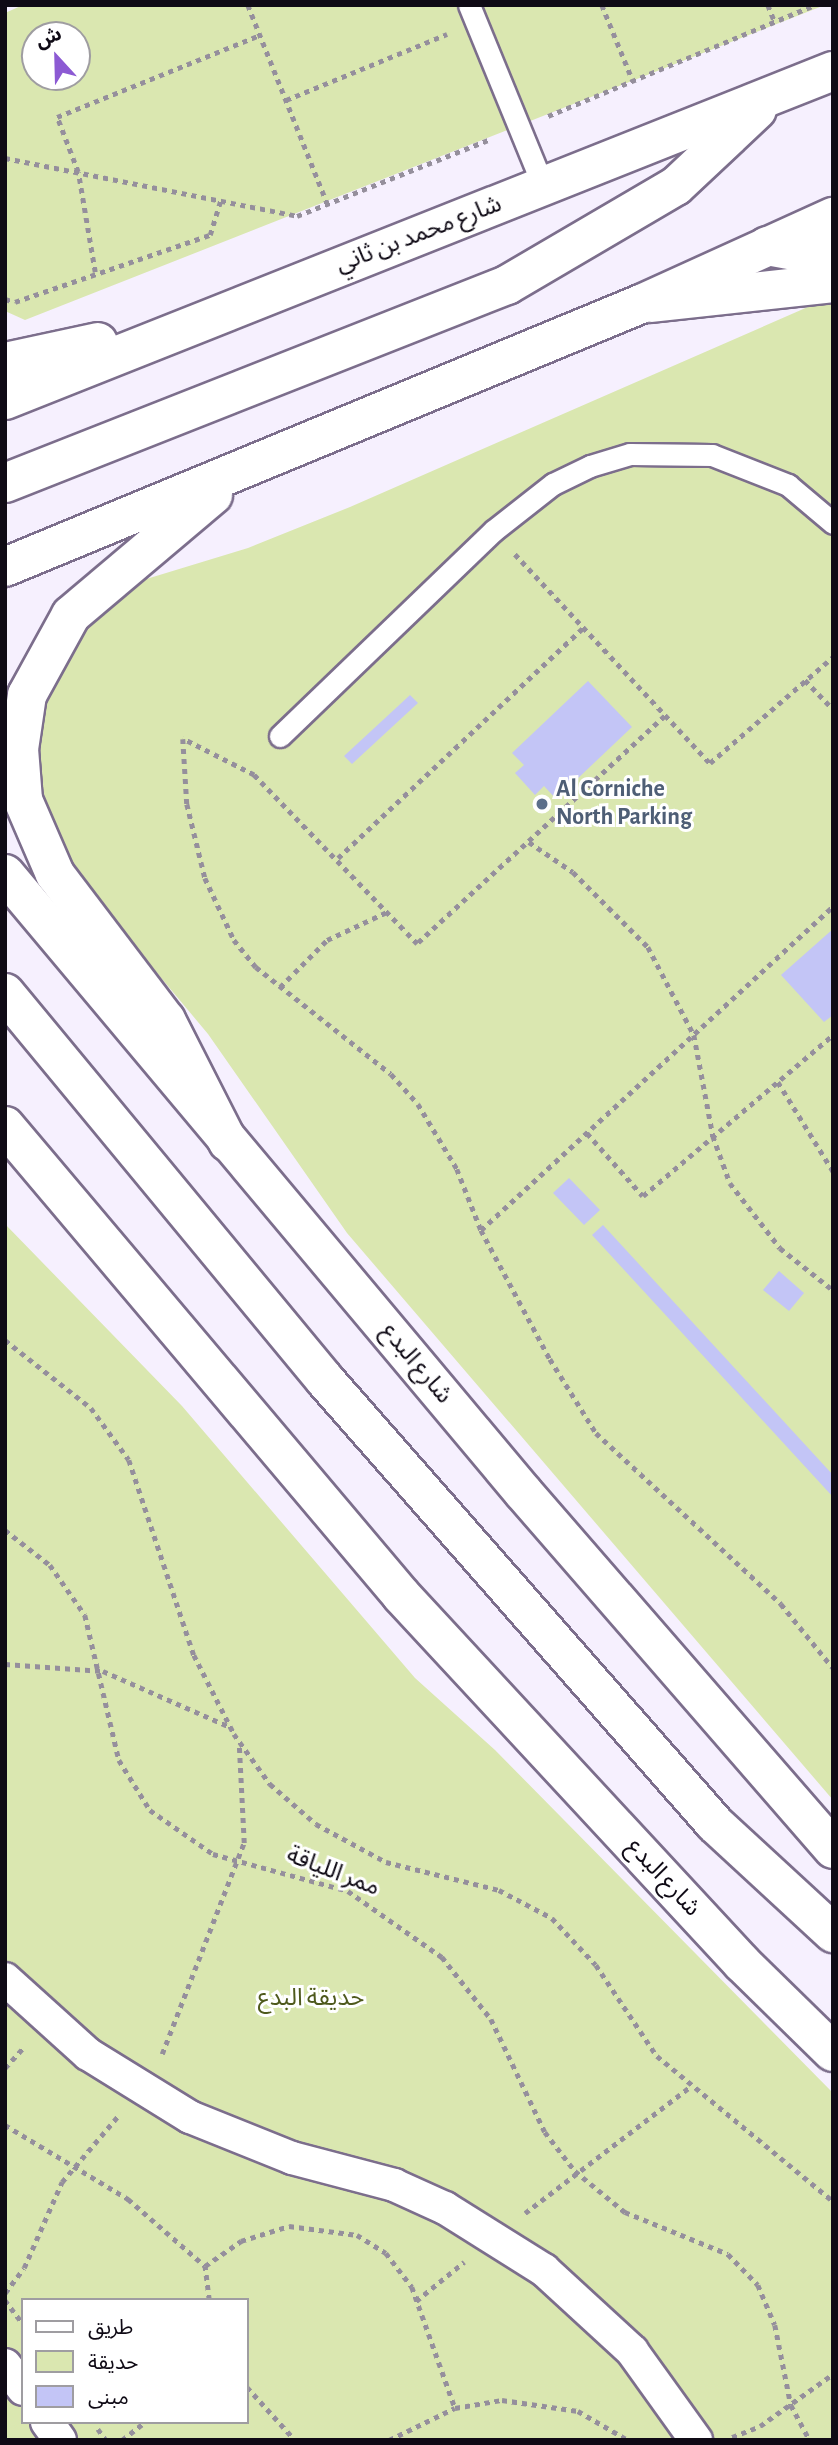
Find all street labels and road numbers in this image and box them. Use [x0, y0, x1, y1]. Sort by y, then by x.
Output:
street label: شارع محمد بن ثاني [332, 190, 506, 280]
street label: شارع البدع [374, 1318, 458, 1410]
street label: شارع البدع [620, 1833, 706, 1923]
street label: ممر اللياقة [282, 1841, 384, 1903]

